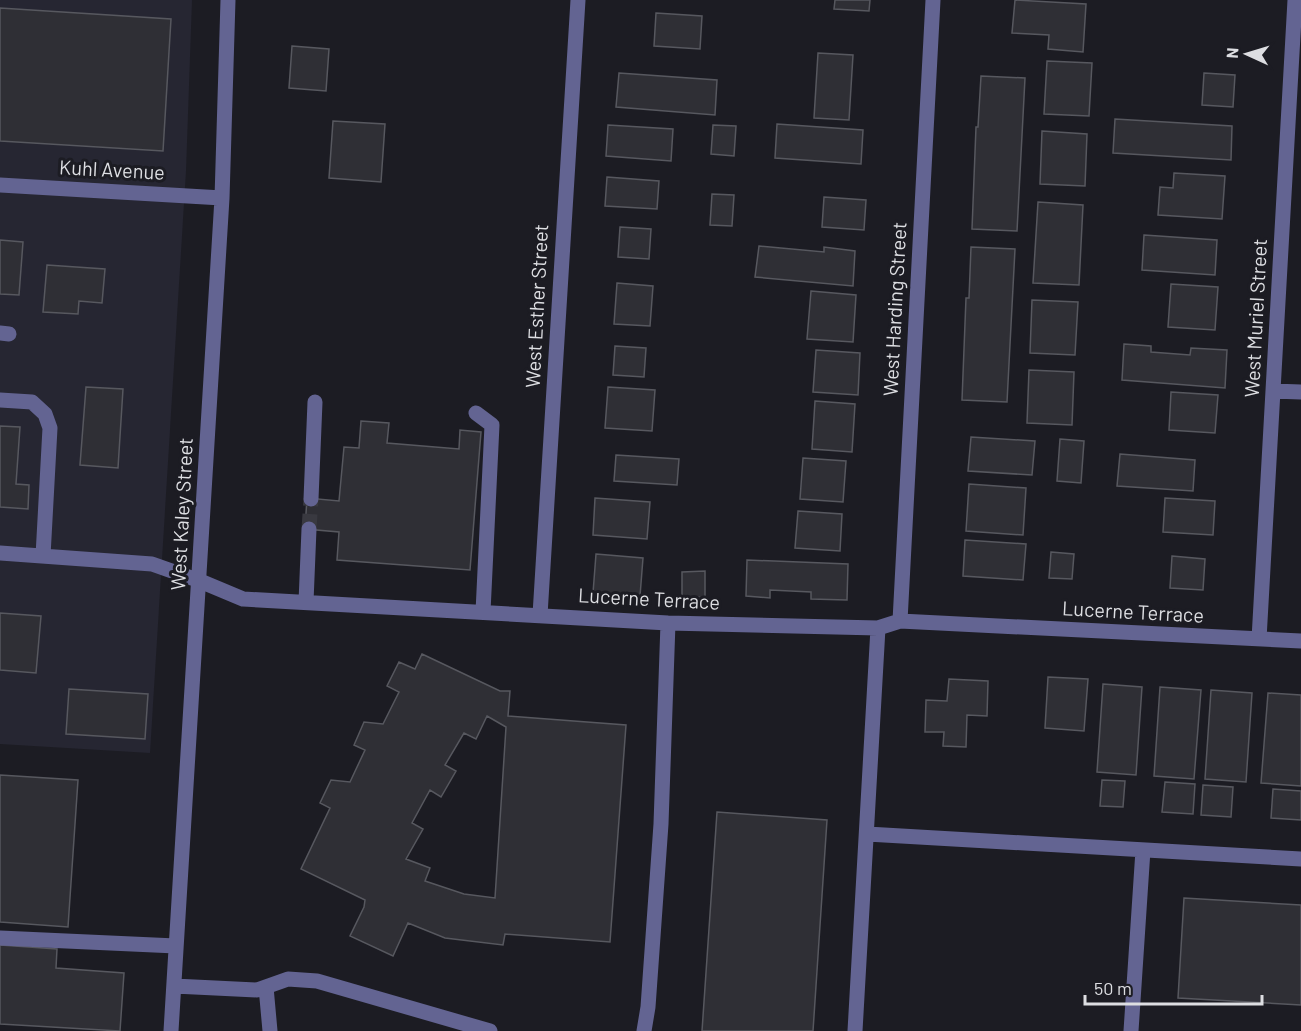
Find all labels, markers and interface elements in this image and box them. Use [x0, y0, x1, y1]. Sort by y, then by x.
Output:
north arrow [1217, 24, 1277, 84]
text: N [1222, 47, 1241, 59]
street label: Kuhl Avenue [59, 154, 166, 184]
street label: West Harding Street [877, 221, 911, 397]
street label: West Esther Street [520, 223, 552, 389]
street label: West Muriel Street [1239, 238, 1271, 398]
street label: West Kaley Street [165, 437, 197, 591]
street label: Lucerne Terrace [577, 582, 721, 614]
street label: Lucerne Terrace [1061, 595, 1205, 627]
scale bar [1085, 968, 1262, 1006]
text: 50 m [1094, 977, 1132, 999]

